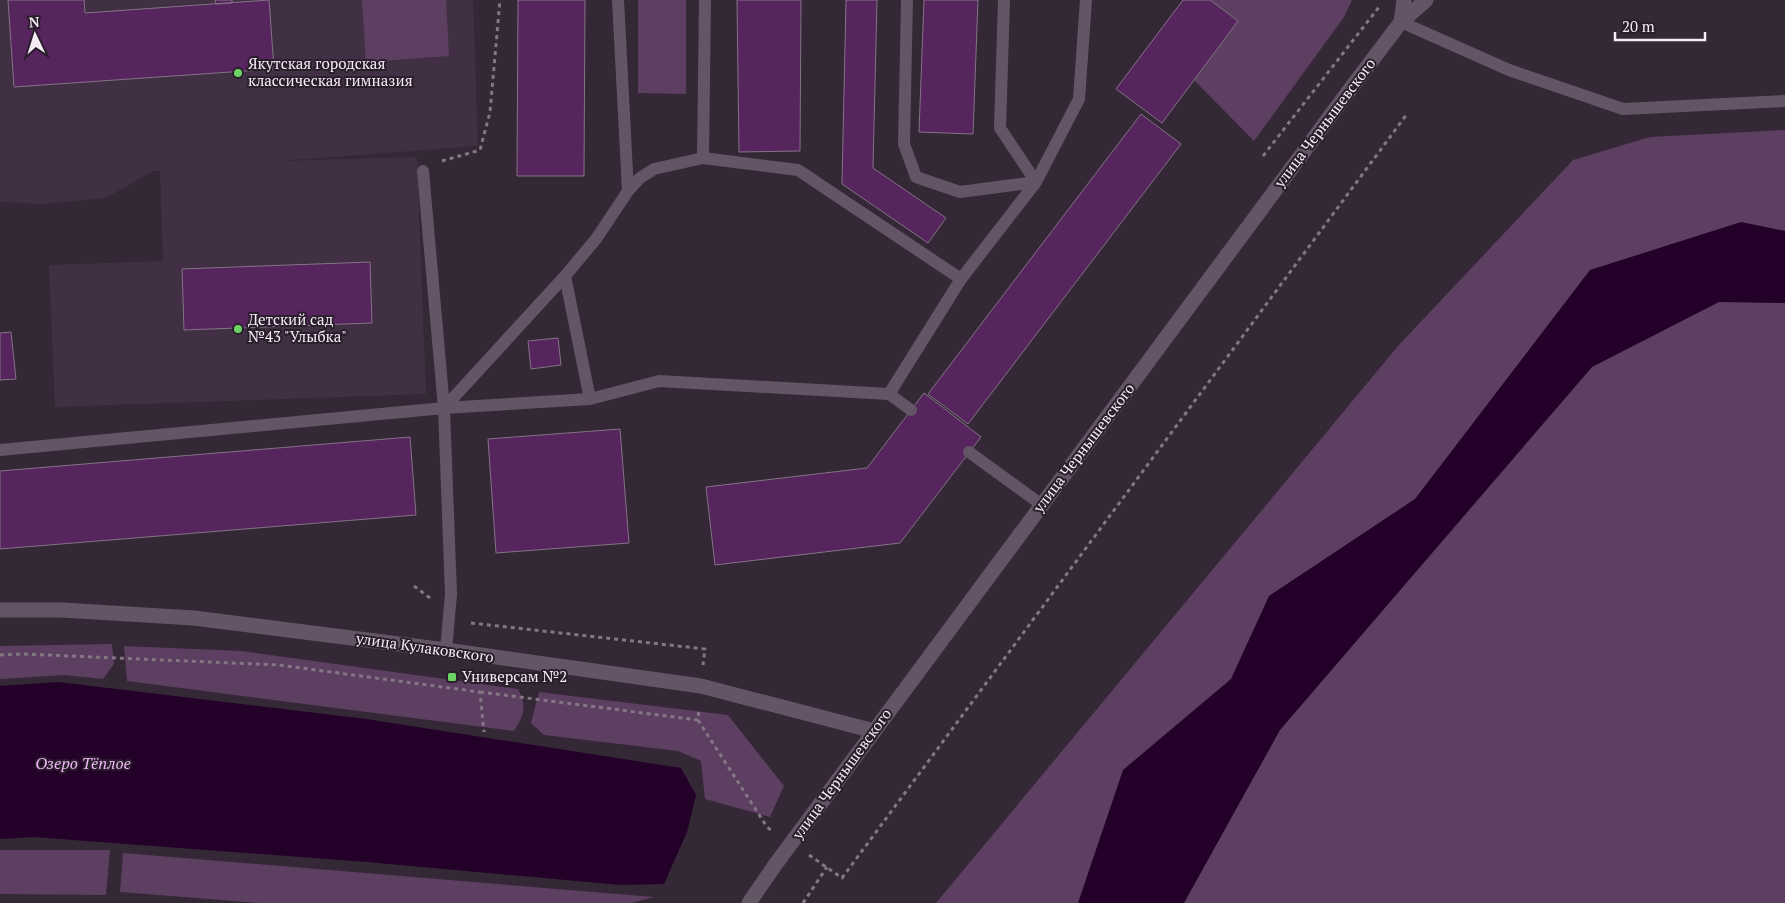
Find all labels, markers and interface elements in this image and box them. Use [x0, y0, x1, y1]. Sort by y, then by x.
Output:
north arrow [10, 10, 60, 60]
scale bar [1615, 10, 1705, 42]
text: N [28, 12, 40, 31]
text: 20 m [1622, 16, 1655, 36]
place label: Якутская городская классическая гимназия [248, 53, 413, 90]
street label: улица Чернышевского [1268, 54, 1379, 192]
marker: Якутская городская классическая гимназия [232, 67, 244, 79]
place label: Детский сад №43 "Улыбка" [248, 309, 347, 346]
marker: Детский сад №43 "Улыбка" [232, 323, 244, 335]
street label: улица Чернышевского [1027, 379, 1138, 517]
street label: улица Кулаковского [354, 627, 495, 667]
place label: Универсам №2 [462, 666, 567, 686]
marker: Универсам №2 [446, 671, 458, 683]
street label: улица Чернышевского [786, 704, 895, 844]
water label: Озеро Тёплое [35, 752, 131, 774]

